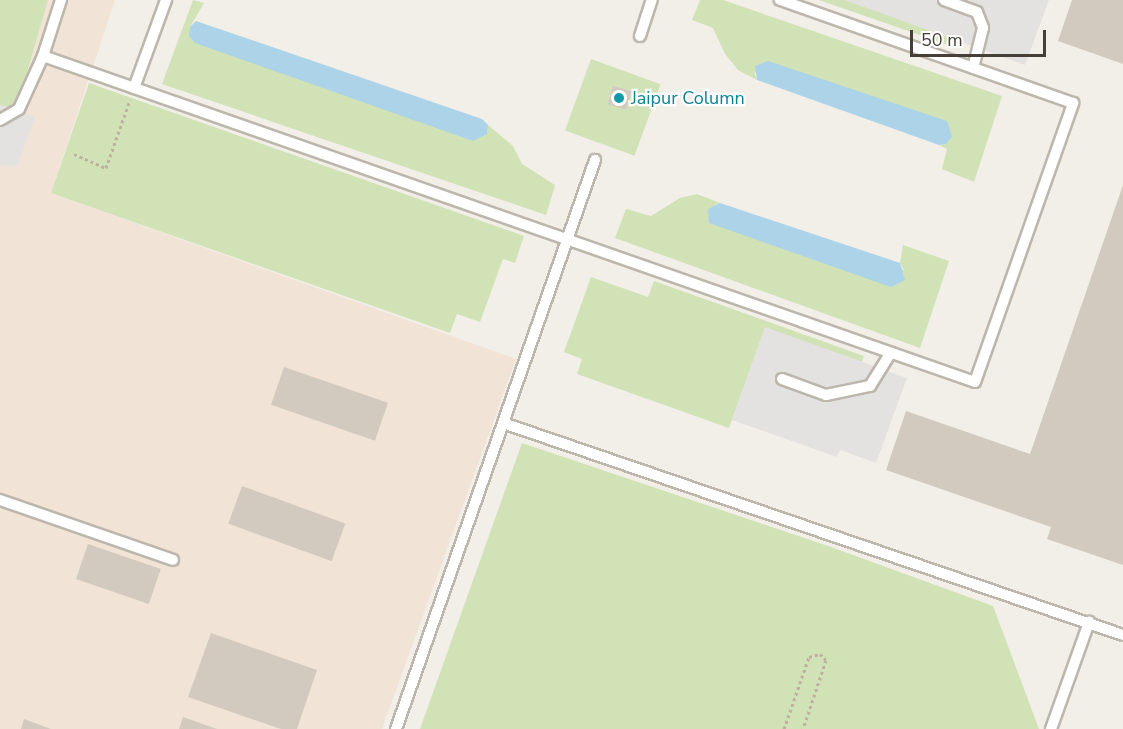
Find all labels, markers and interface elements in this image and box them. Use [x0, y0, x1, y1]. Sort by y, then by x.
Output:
scale bar [913, 18, 1050, 56]
text: 50 m [921, 28, 963, 52]
place label: Jaipur Column [631, 87, 745, 109]
marker: Jaipur Column [612, 91, 626, 105]

